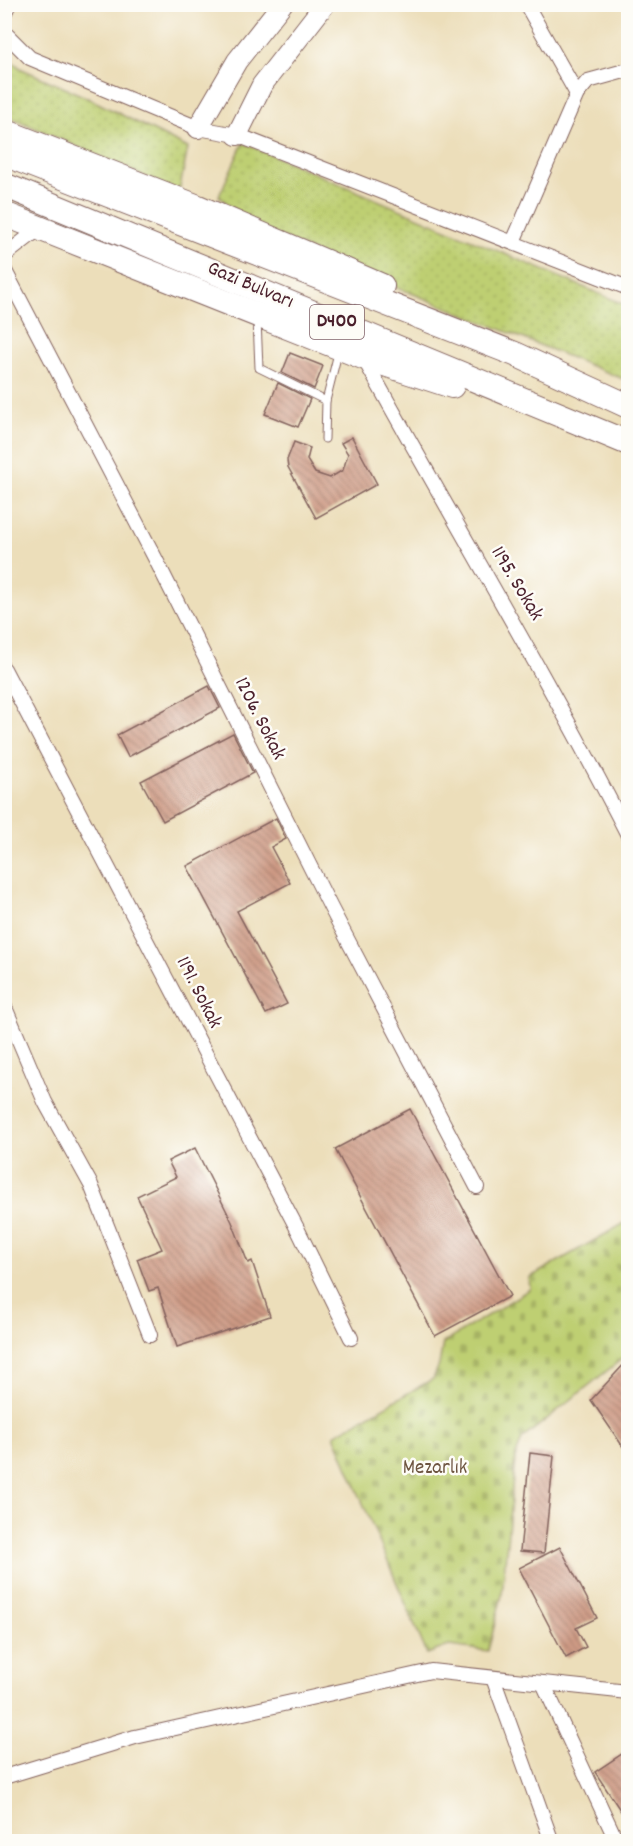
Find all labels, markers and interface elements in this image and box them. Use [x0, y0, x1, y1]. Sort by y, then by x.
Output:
street label: Gazi Bulvarı [202, 254, 298, 318]
road number: D400 [310, 305, 364, 339]
street label: 1195. Sokak [482, 541, 550, 627]
street label: 1206. Sokak [225, 672, 293, 766]
street label: 1191. Sokak [167, 952, 229, 1034]
park label: Mezarlık [403, 1454, 467, 1484]

